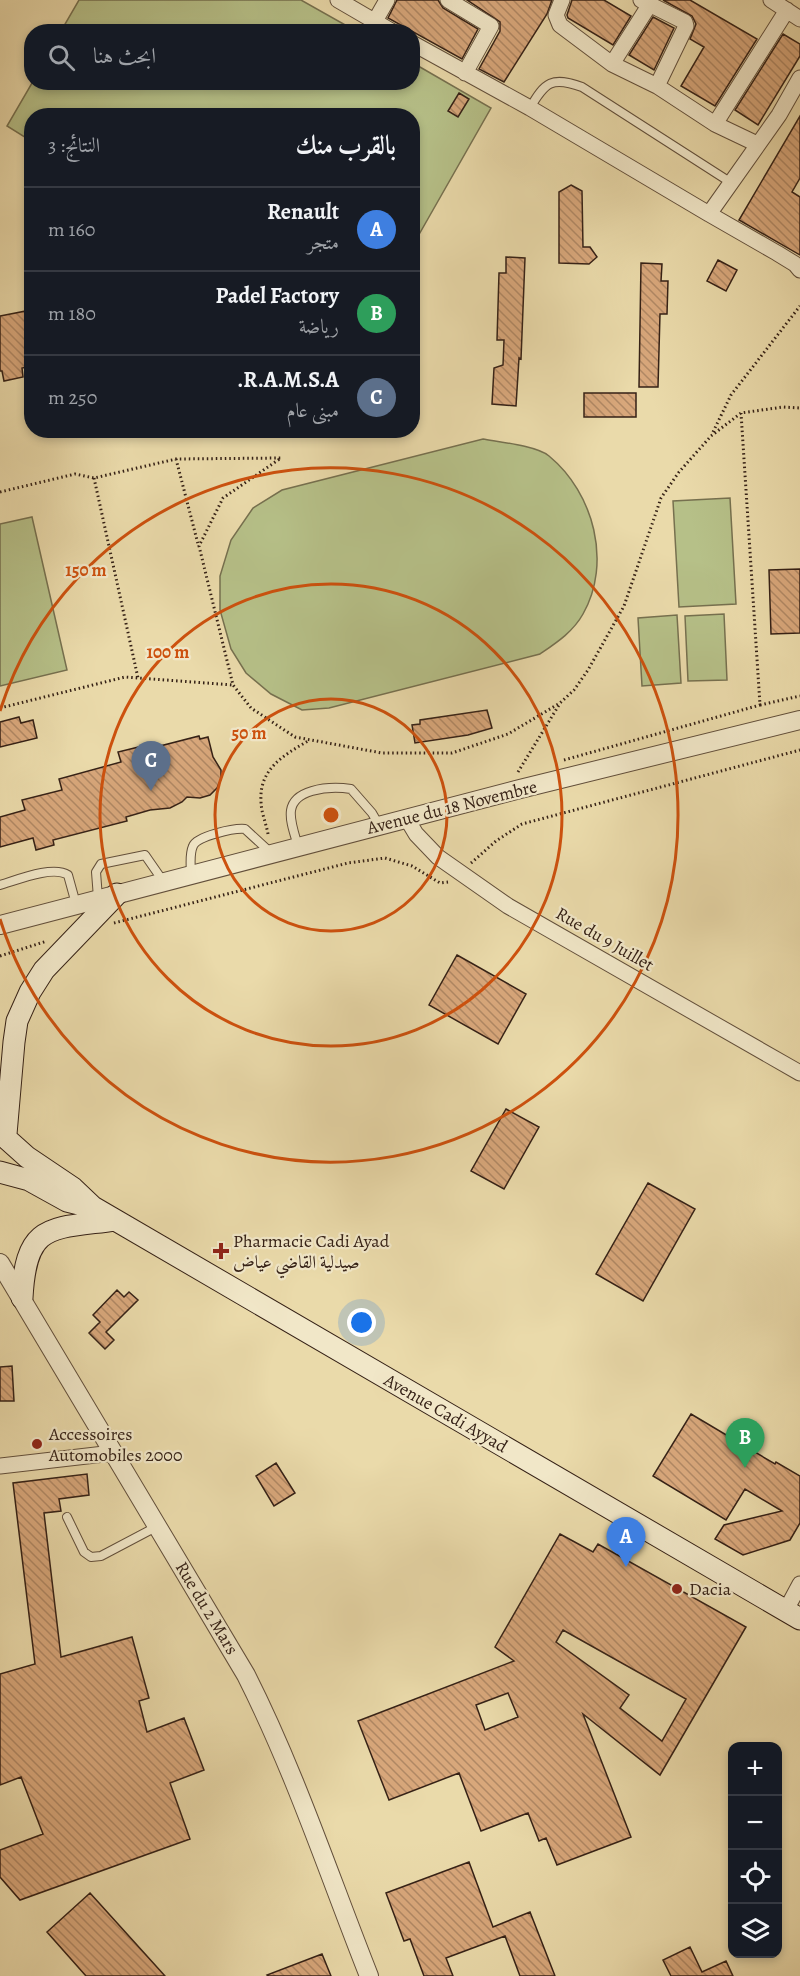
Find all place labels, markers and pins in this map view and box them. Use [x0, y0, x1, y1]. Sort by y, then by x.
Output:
pin: C [132, 742, 170, 791]
centre of rings [321, 805, 341, 825]
place label: Pharmacie Cadi Ayad صيدلية القاضي عياض [233, 1229, 390, 1279]
marker: Pharmacie Cadi Ayad صيدلية القاضي عياض [214, 1244, 228, 1258]
pin: B [726, 1418, 764, 1468]
place label: Accessoires Automobiles 2000 [48, 1422, 183, 1467]
marker: Accessoires Automobiles 2000 [30, 1437, 44, 1451]
pin: A [606, 1518, 646, 1567]
place label: Dacia [689, 1577, 732, 1601]
marker: Dacia [670, 1582, 684, 1596]

